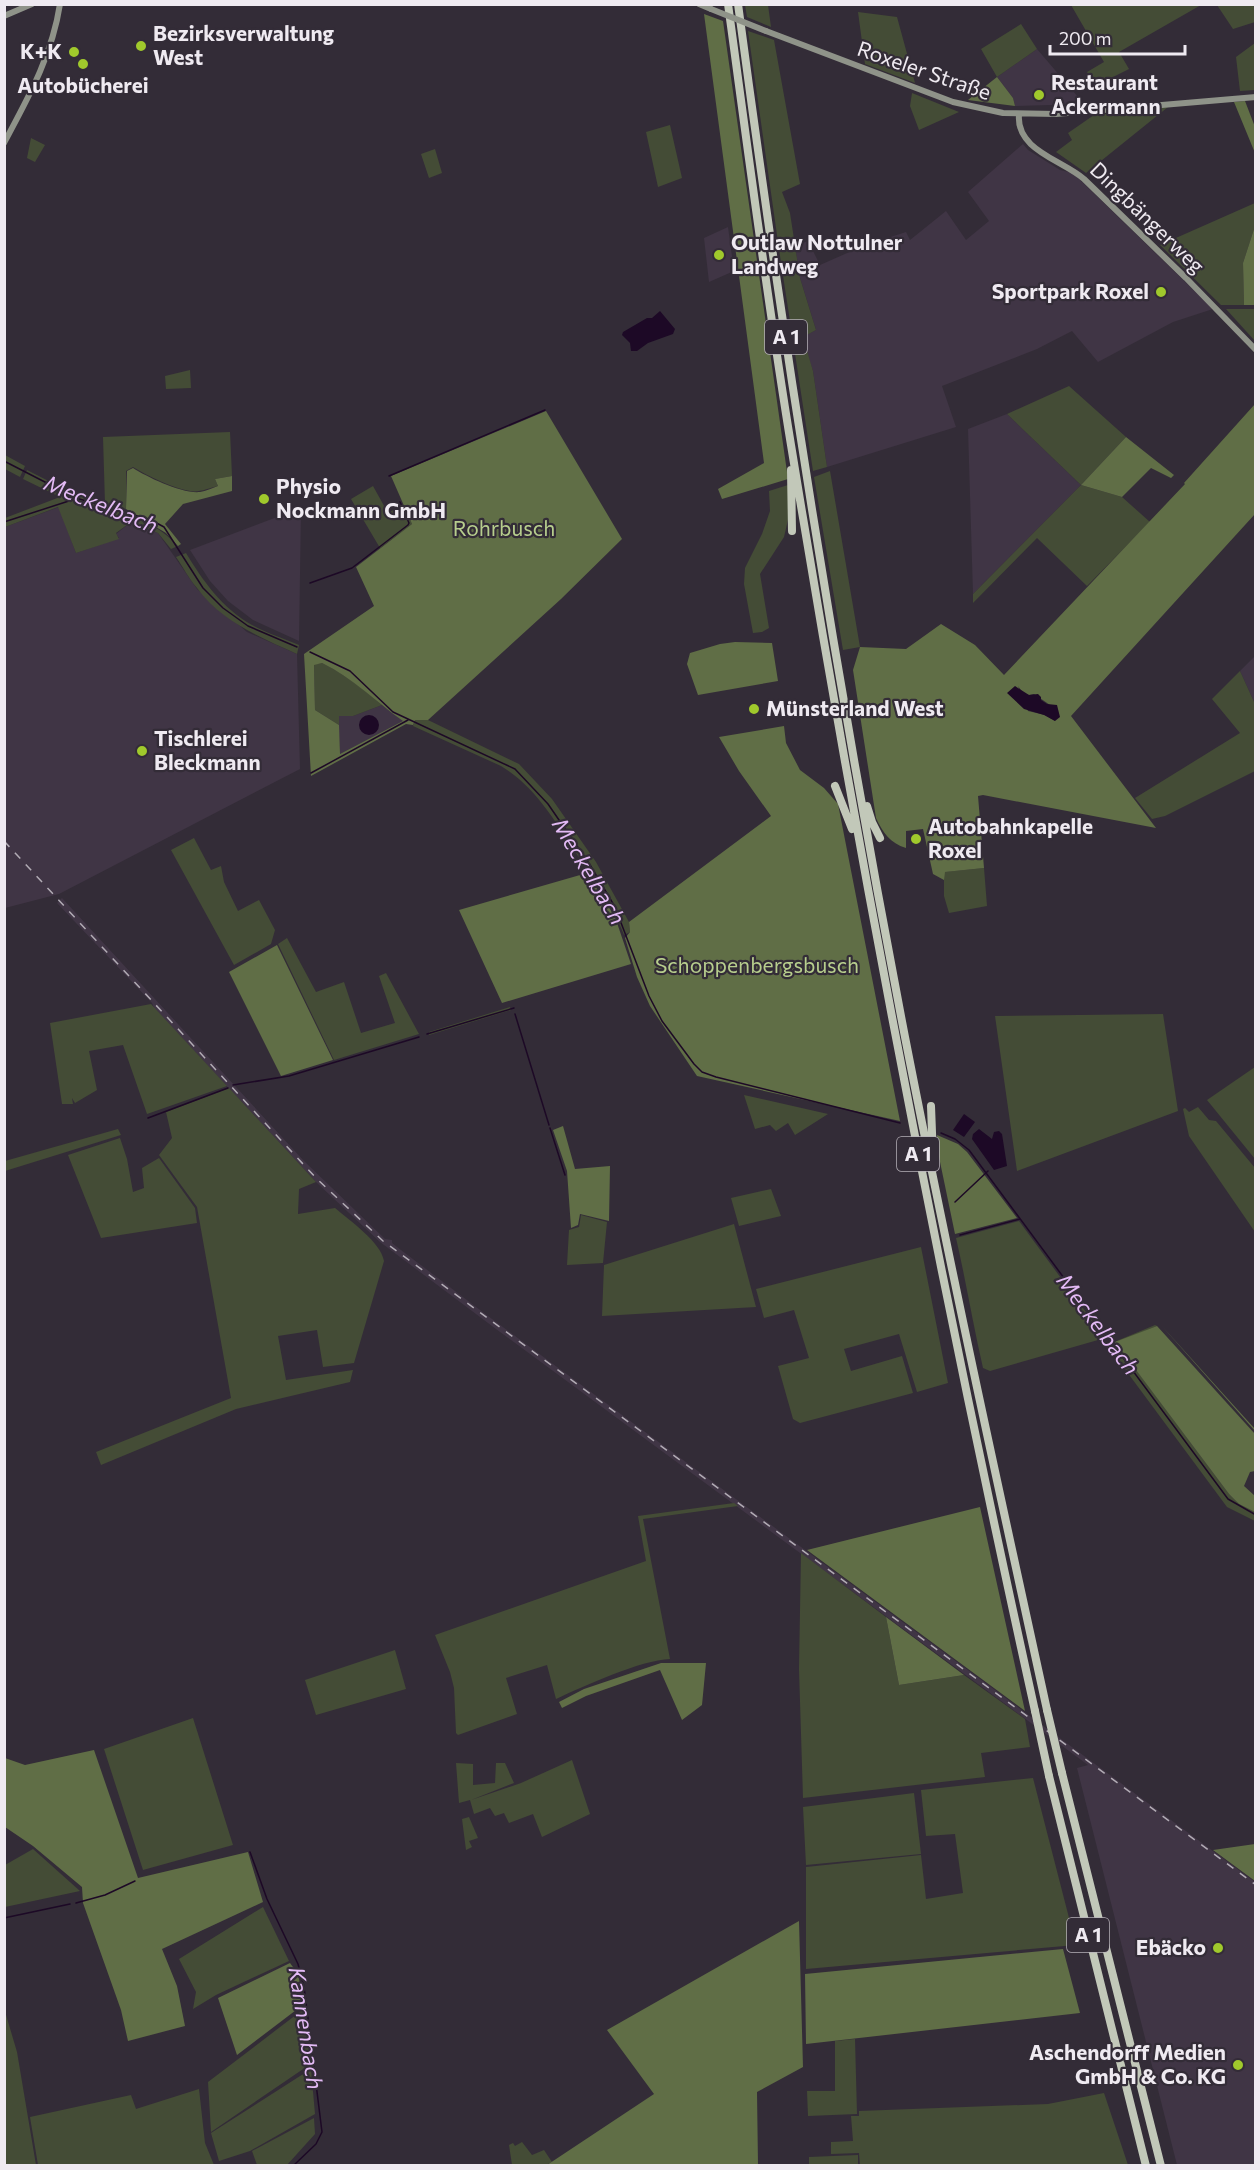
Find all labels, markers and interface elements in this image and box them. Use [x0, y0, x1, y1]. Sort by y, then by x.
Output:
scale bar [1050, 18, 1185, 56]
place label: Bezirksverwaltung West [153, 20, 335, 69]
text: 200 m [1059, 27, 1112, 49]
street label: Roxeler Straße [854, 35, 995, 104]
place label: K+K [20, 38, 62, 63]
marker: Bezirksverwaltung West [134, 39, 148, 53]
marker: K+K [67, 45, 81, 59]
marker: Autobücherei [76, 57, 90, 71]
place label: Restaurant Ackermann [1051, 69, 1161, 118]
place label: Autobücherei [17, 72, 149, 97]
marker: Restaurant Ackermann [1032, 88, 1046, 102]
street label: Dingbängerweg [1086, 156, 1210, 278]
place label: Outlaw Nottulner Landweg [731, 229, 903, 278]
marker: Outlaw Nottulner Landweg [712, 248, 726, 262]
place label: Sportpark Roxel [992, 278, 1149, 303]
marker: Sportpark Roxel [1154, 285, 1168, 299]
road number: A 1 [765, 320, 807, 354]
water label: Meckelbach [40, 469, 162, 539]
place label: Physio Nockmann GmbH [276, 473, 446, 522]
marker: Physio Nockmann GmbH [257, 492, 271, 506]
park label: Rohrbusch [453, 515, 555, 540]
place label: Münsterland West [766, 695, 944, 720]
marker: Münsterland West [747, 702, 761, 716]
place label: Tischlerei Bleckmann [154, 725, 261, 774]
marker: Tischlerei Bleckmann [135, 744, 149, 758]
water label: Meckelbach [547, 812, 632, 929]
place label: Autobahnkapelle Roxel [928, 813, 1093, 862]
marker: Autobahnkapelle Roxel [909, 832, 923, 846]
park label: Schoppenbergsbusch [655, 952, 859, 977]
road number: A 1 [897, 1137, 939, 1171]
water label: Meckelbach [1051, 1268, 1145, 1380]
road number: A 1 [1067, 1918, 1109, 1952]
place label: Ebäcko [1136, 1934, 1206, 1959]
marker: Ebäcko [1211, 1941, 1225, 1955]
water label: Kannenbach [283, 1965, 330, 2091]
place label: Aschendorff Medien GmbH & Co. KG [1029, 2039, 1226, 2088]
marker: Aschendorff Medien GmbH & Co. KG [1231, 2058, 1245, 2072]

